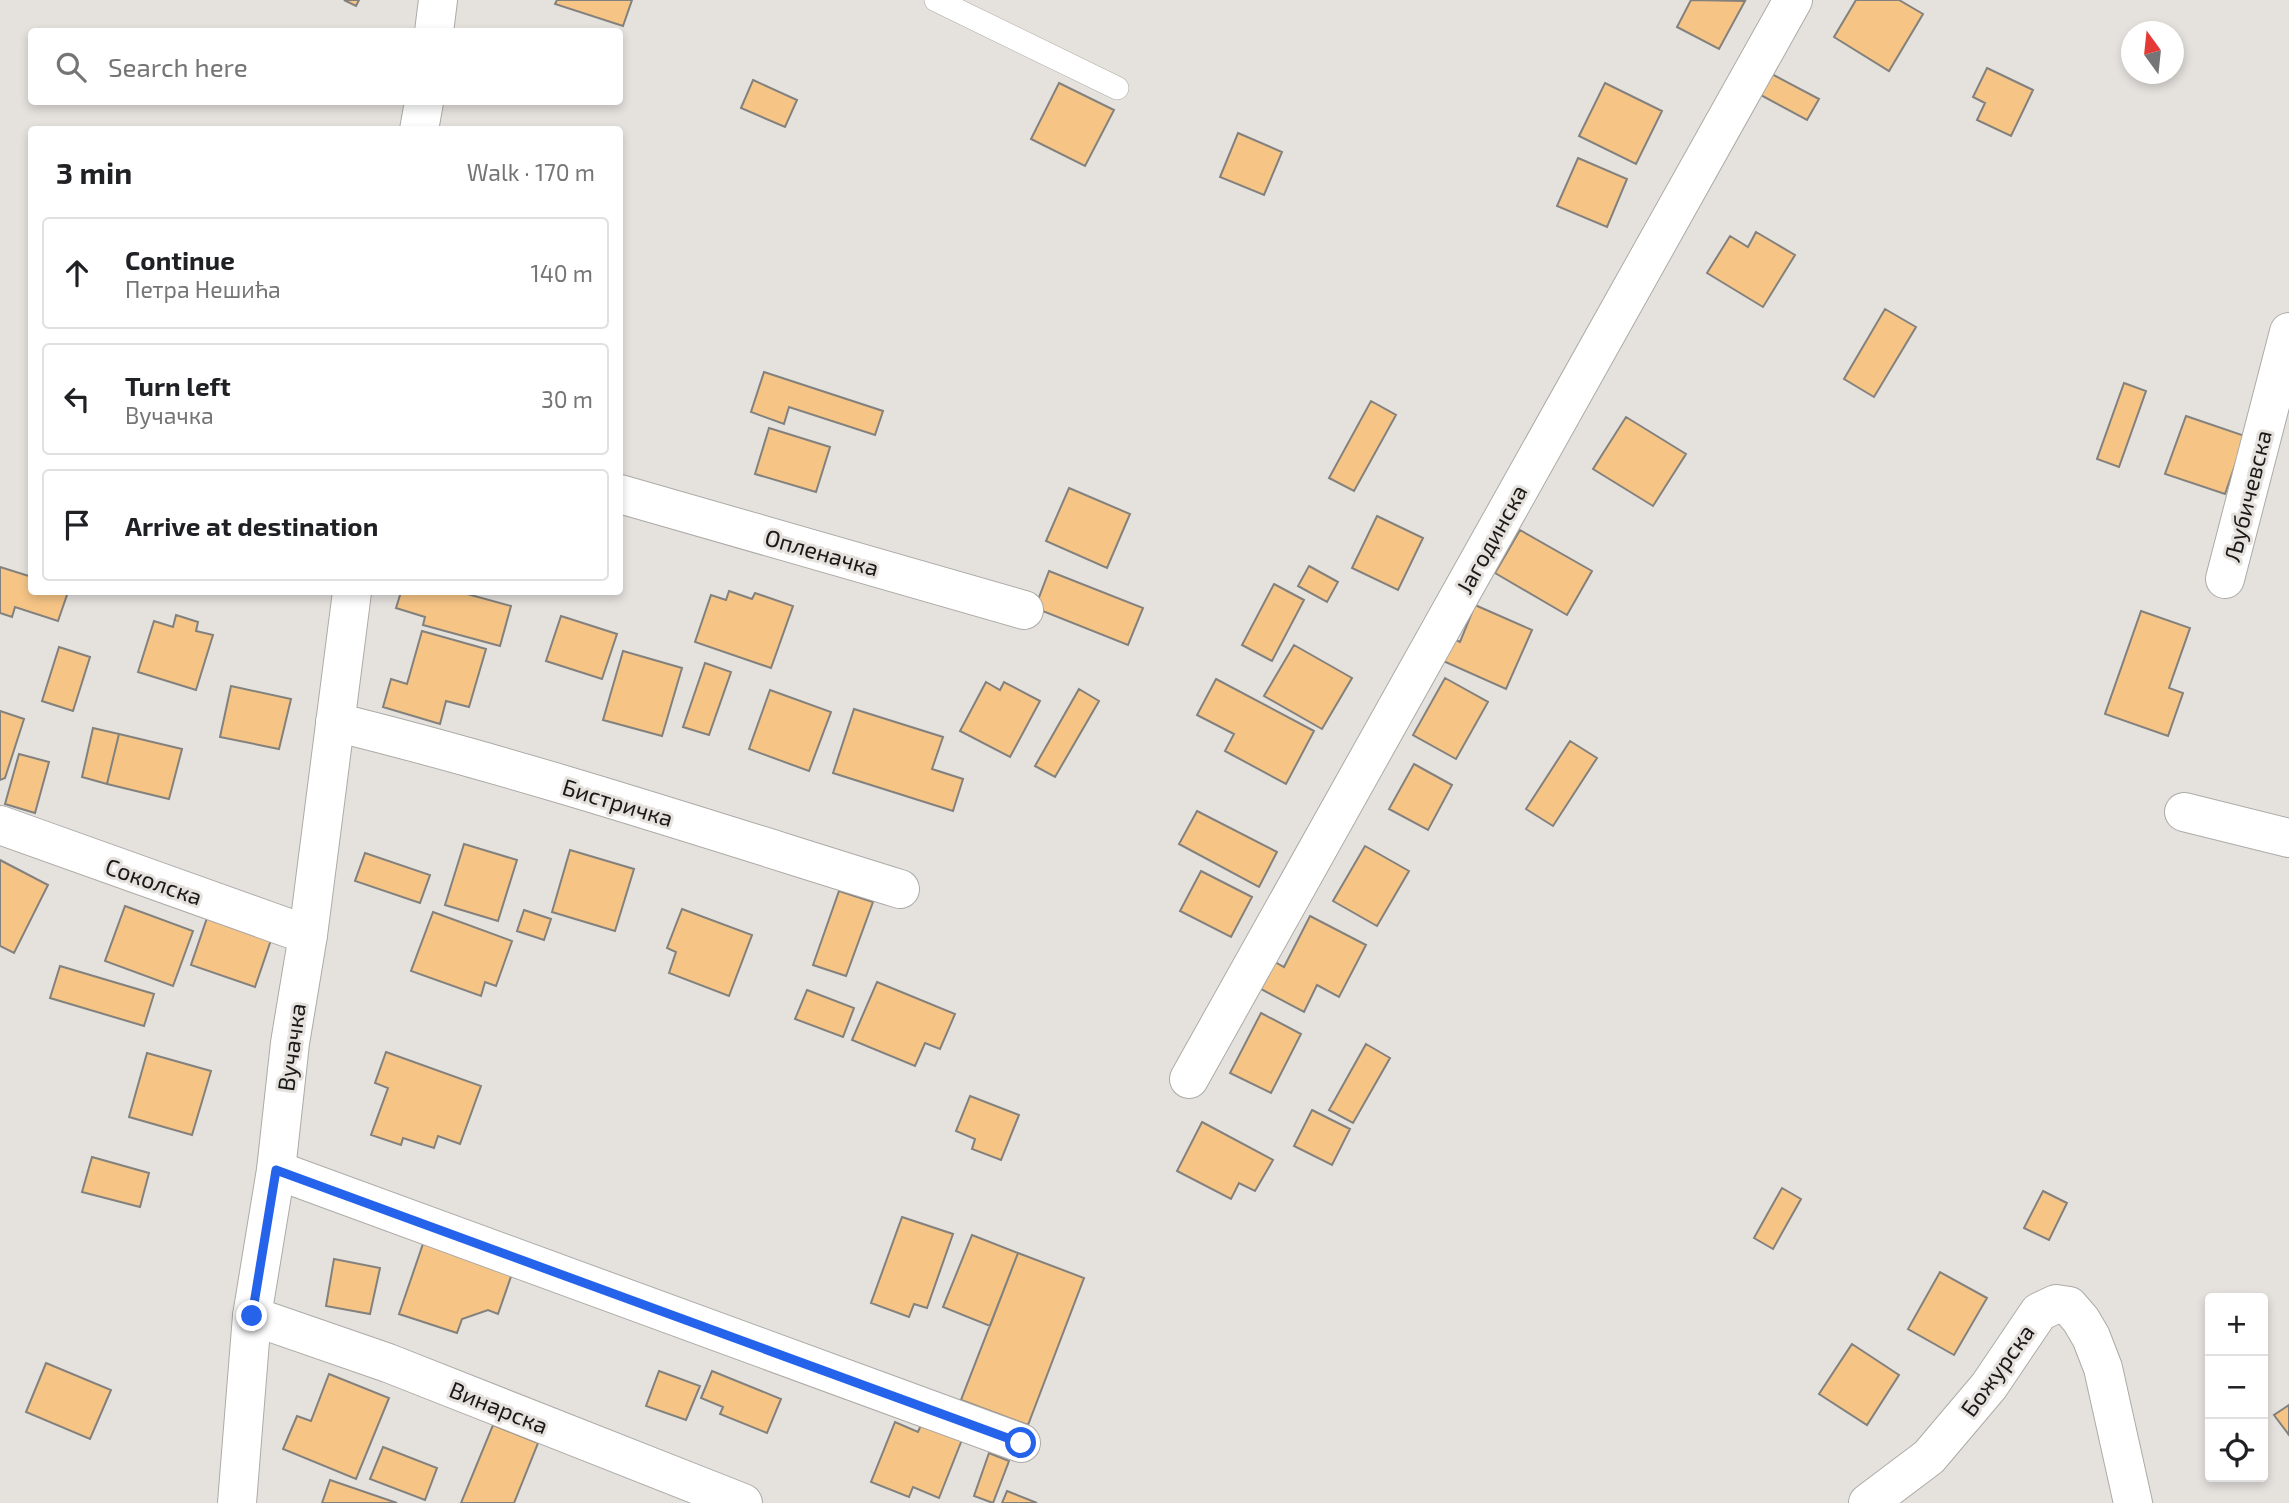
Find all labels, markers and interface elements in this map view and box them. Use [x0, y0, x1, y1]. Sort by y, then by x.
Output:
north arrow [2121, 21, 2184, 84]
search box [28, 28, 623, 105]
icon: search [52, 48, 90, 86]
text: Search here [108, 51, 248, 82]
text: 3 min [56, 154, 132, 190]
text: Walk · 170 m [467, 158, 595, 186]
text: Continue [125, 244, 235, 275]
icon: ahead [58, 254, 96, 292]
text: 140 m [531, 259, 593, 287]
text: Петра Нешића [125, 275, 281, 303]
text: Turn left [125, 370, 231, 401]
icon: left [58, 380, 96, 418]
text: 30 m [541, 385, 593, 413]
text: Вучачка [125, 401, 214, 429]
street label: Љубичевска [2217, 427, 2278, 565]
street label: Јагодинска [1450, 480, 1532, 598]
icon: arrive [58, 506, 96, 544]
text: Arrive at destination [125, 510, 378, 541]
street label: Опленачка [762, 522, 882, 582]
street label: Бистричка [559, 772, 677, 832]
street label: Соколска [102, 851, 206, 911]
street label: Вучачка [271, 1001, 312, 1093]
map controls [2205, 1293, 2268, 1482]
button: + [2205, 1293, 2268, 1356]
route end [236, 1300, 267, 1331]
street label: Божурска [1954, 1318, 2041, 1422]
button: − [2205, 1356, 2268, 1419]
street label: Винарска [446, 1375, 552, 1439]
button: locate [2205, 1419, 2268, 1482]
route start [1005, 1427, 1036, 1458]

